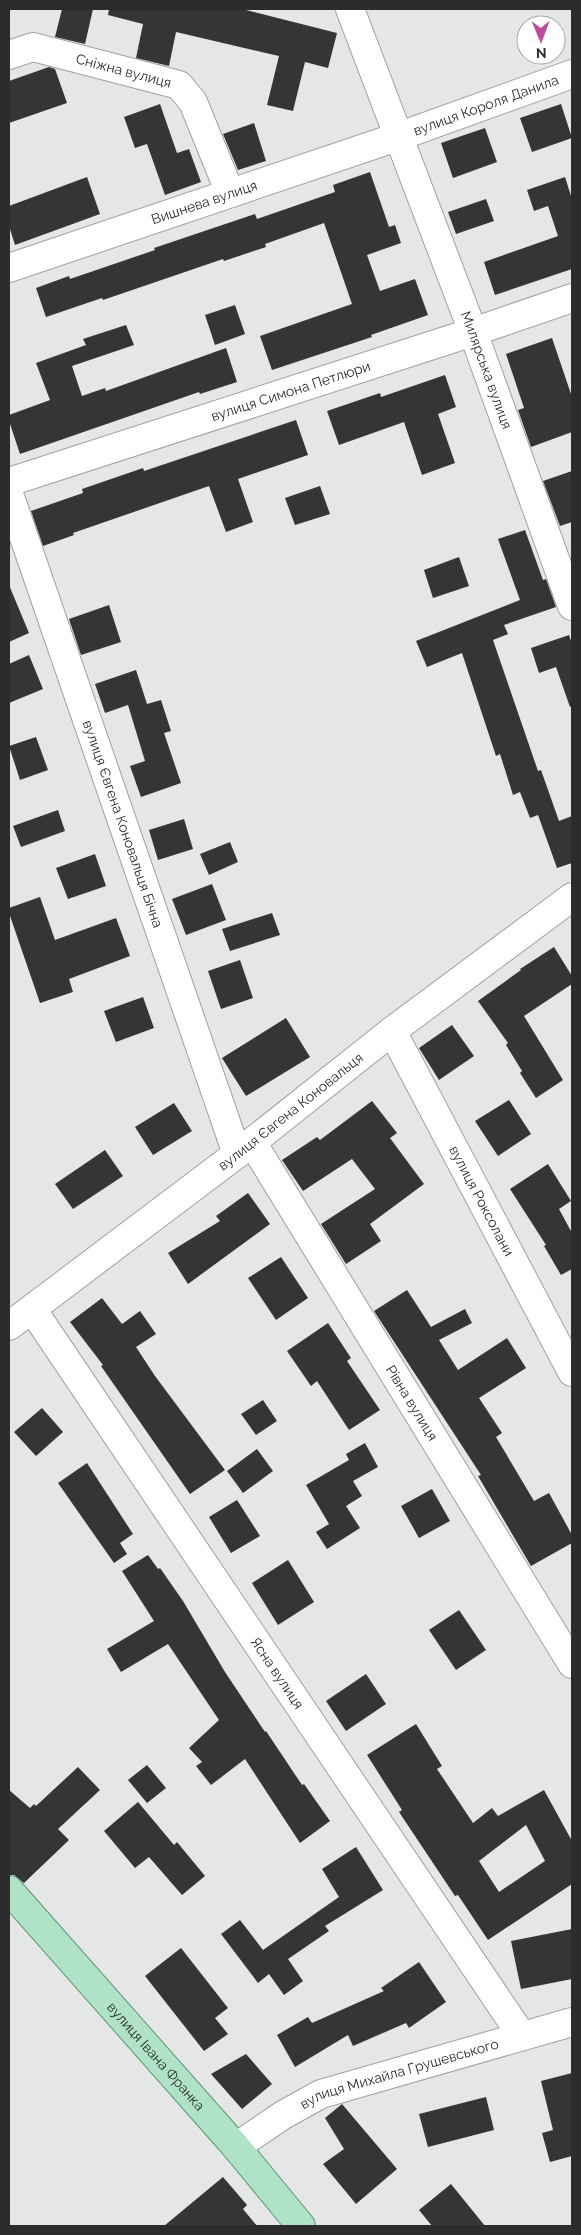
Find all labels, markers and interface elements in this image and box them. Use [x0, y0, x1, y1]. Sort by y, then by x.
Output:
north arrow [516, 15, 566, 65]
text: N [536, 45, 547, 61]
street label: Сніжна вулиця [74, 51, 173, 91]
street label: вулиця Короля Данила [411, 72, 561, 139]
street label: Вишнева вулиця [149, 177, 259, 227]
street label: Милярська вулиця [458, 309, 515, 431]
street label: вулиця Симона Петлюри [209, 358, 372, 424]
street label: вулиця Євгена Коновальця Бічна [80, 718, 166, 930]
street label: вулиця Євгена Коновальця [215, 1049, 366, 1173]
street label: вулиця Роксолани [446, 1143, 517, 1259]
street label: Рівна вулиця [383, 1362, 441, 1443]
street label: Ясна вулиця [248, 1634, 307, 1712]
street label: вулиця Івана Франка [104, 1999, 208, 2114]
street label: вулиця Михайла Грушевського [297, 2036, 500, 2112]

